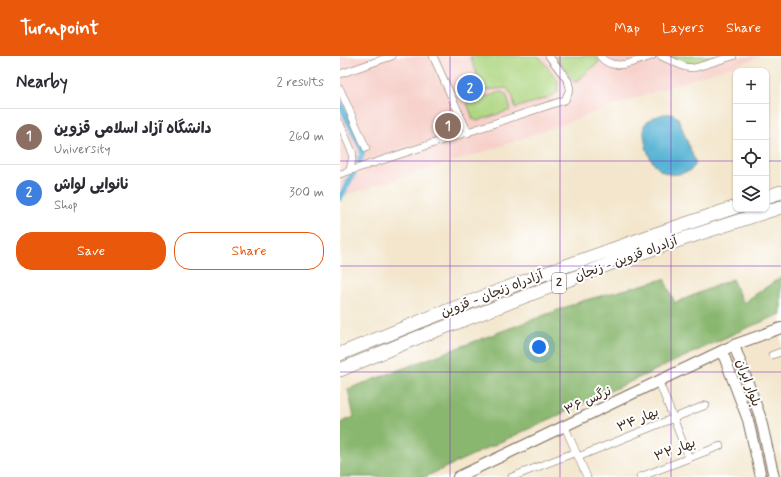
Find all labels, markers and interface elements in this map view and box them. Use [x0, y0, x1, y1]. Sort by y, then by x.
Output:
text: Turnpoint [20, 16, 99, 41]
text: Map [614, 19, 640, 37]
text: Layers [662, 19, 704, 37]
text: Share [726, 19, 761, 37]
map controls [733, 68, 769, 212]
button: + [733, 68, 769, 104]
text: Nearby [16, 71, 68, 93]
pin: 2 [457, 73, 483, 103]
text: 2 results [277, 74, 324, 91]
button: − [733, 104, 769, 140]
pin: 1 [435, 111, 461, 141]
text: دانشگاه آزاد اسلامی قزوین [54, 119, 212, 139]
text: 1 [26, 128, 32, 145]
text: 260 m [289, 128, 324, 145]
button: locate [733, 140, 769, 176]
text: University [54, 141, 110, 158]
text: نانوایی لواش [54, 175, 130, 195]
button: layers [733, 176, 769, 212]
text: 2 [26, 184, 32, 201]
text: 300 m [289, 184, 324, 201]
text: Shop [54, 197, 78, 214]
button: Save [16, 232, 166, 270]
button: Share [174, 232, 324, 270]
street label: آزادراه قزوین - زنجان [572, 232, 680, 285]
street label: آزادراه زنجان - قزوین [438, 266, 546, 321]
road number: 2 [552, 273, 566, 293]
your location [529, 337, 549, 357]
street label: بلوار ایران [732, 357, 764, 409]
street label: نرگس ۳۶ [562, 383, 614, 419]
street label: بهار ۳۴ [615, 404, 661, 436]
street label: بهار ۳۲ [652, 434, 698, 466]

